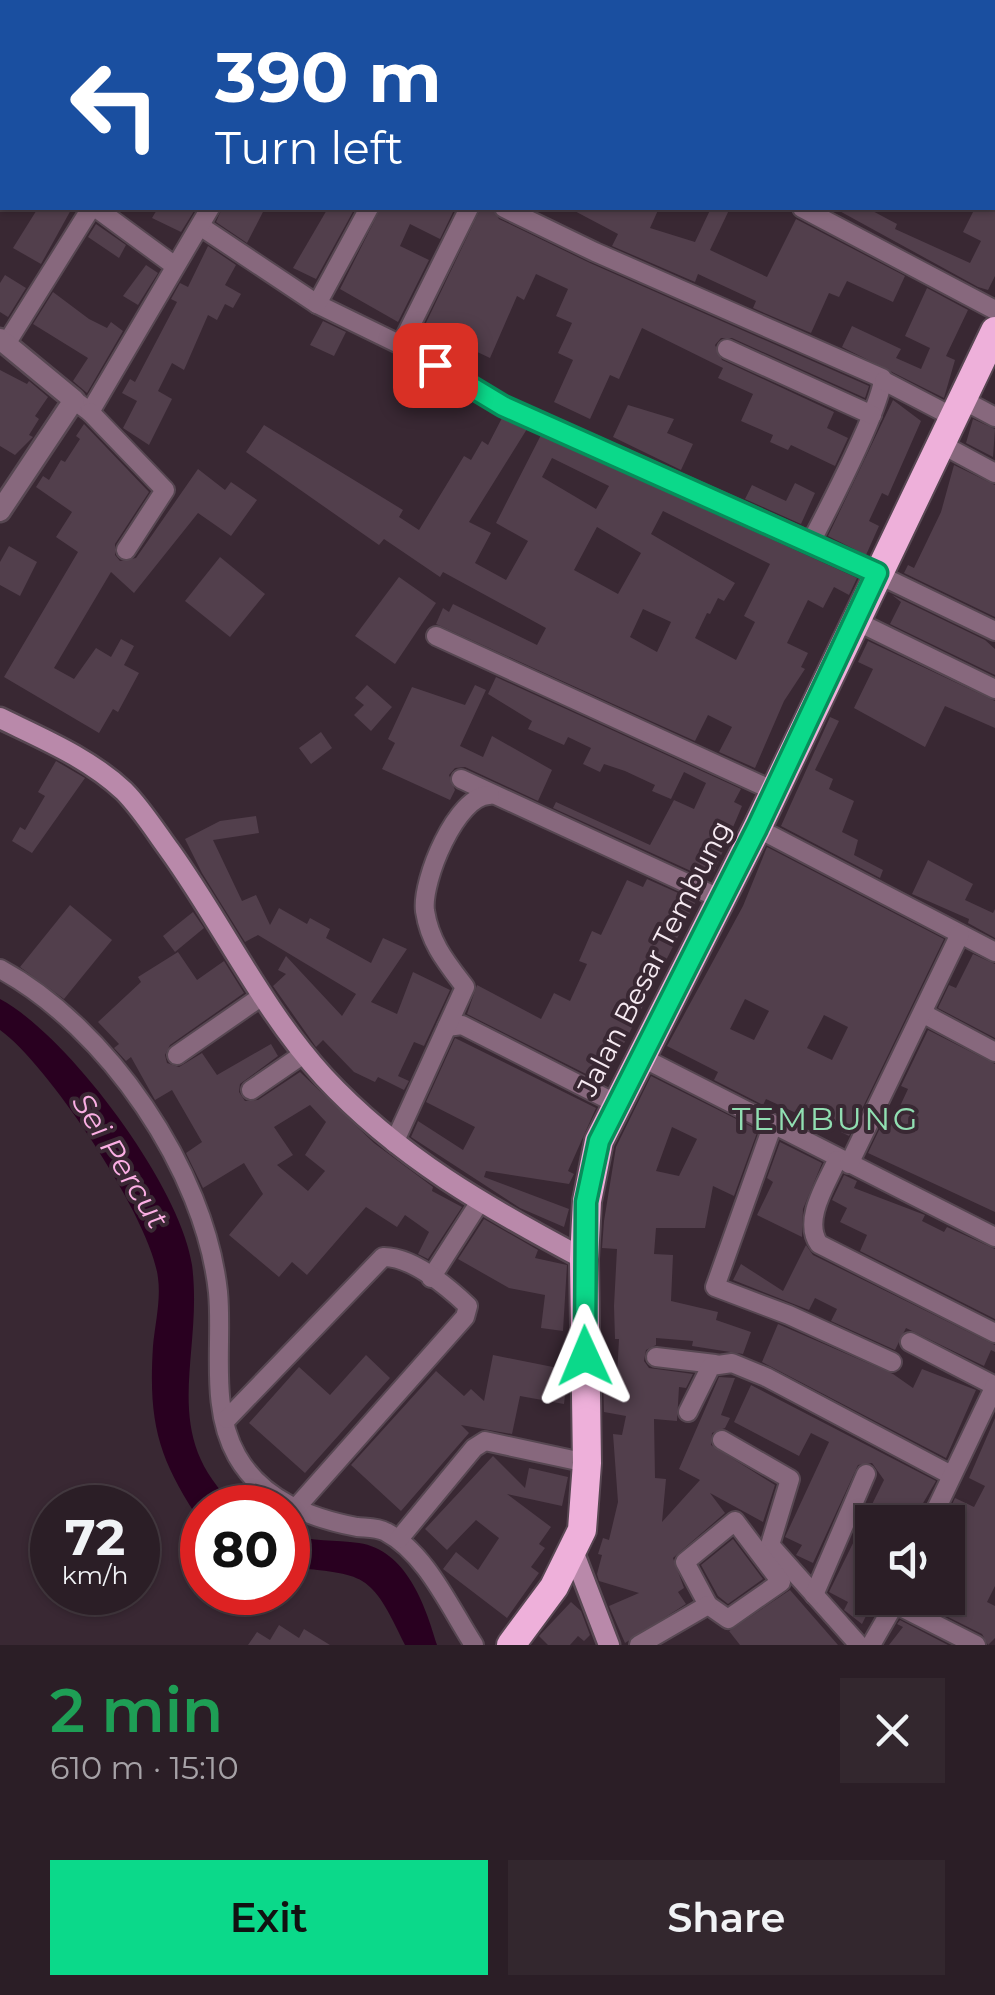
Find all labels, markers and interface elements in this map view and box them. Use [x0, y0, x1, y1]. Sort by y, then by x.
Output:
text: 390 m [215, 34, 442, 120]
icon: left [50, 40, 180, 170]
text: Turn left [215, 120, 403, 175]
pin [393, 323, 478, 408]
icon: arrive [408, 338, 463, 393]
street label: Jalan Besar Tembung [569, 815, 738, 1102]
water label: Sei Percut [64, 1086, 177, 1235]
district label: TEMBUNG [732, 1099, 920, 1138]
position arrow [533, 1304, 637, 1408]
speed limit sign: 80 [180, 1485, 310, 1615]
map controls [855, 1505, 965, 1615]
button: sound [855, 1505, 965, 1615]
text: 72 [65, 1507, 125, 1568]
text: km/h [62, 1560, 128, 1590]
text: 2 min [50, 1674, 223, 1747]
button: close [840, 1678, 945, 1783]
text: 610 m · 15:10 [50, 1748, 239, 1787]
button: Exit [50, 1860, 488, 1975]
button: Share [508, 1860, 945, 1975]

